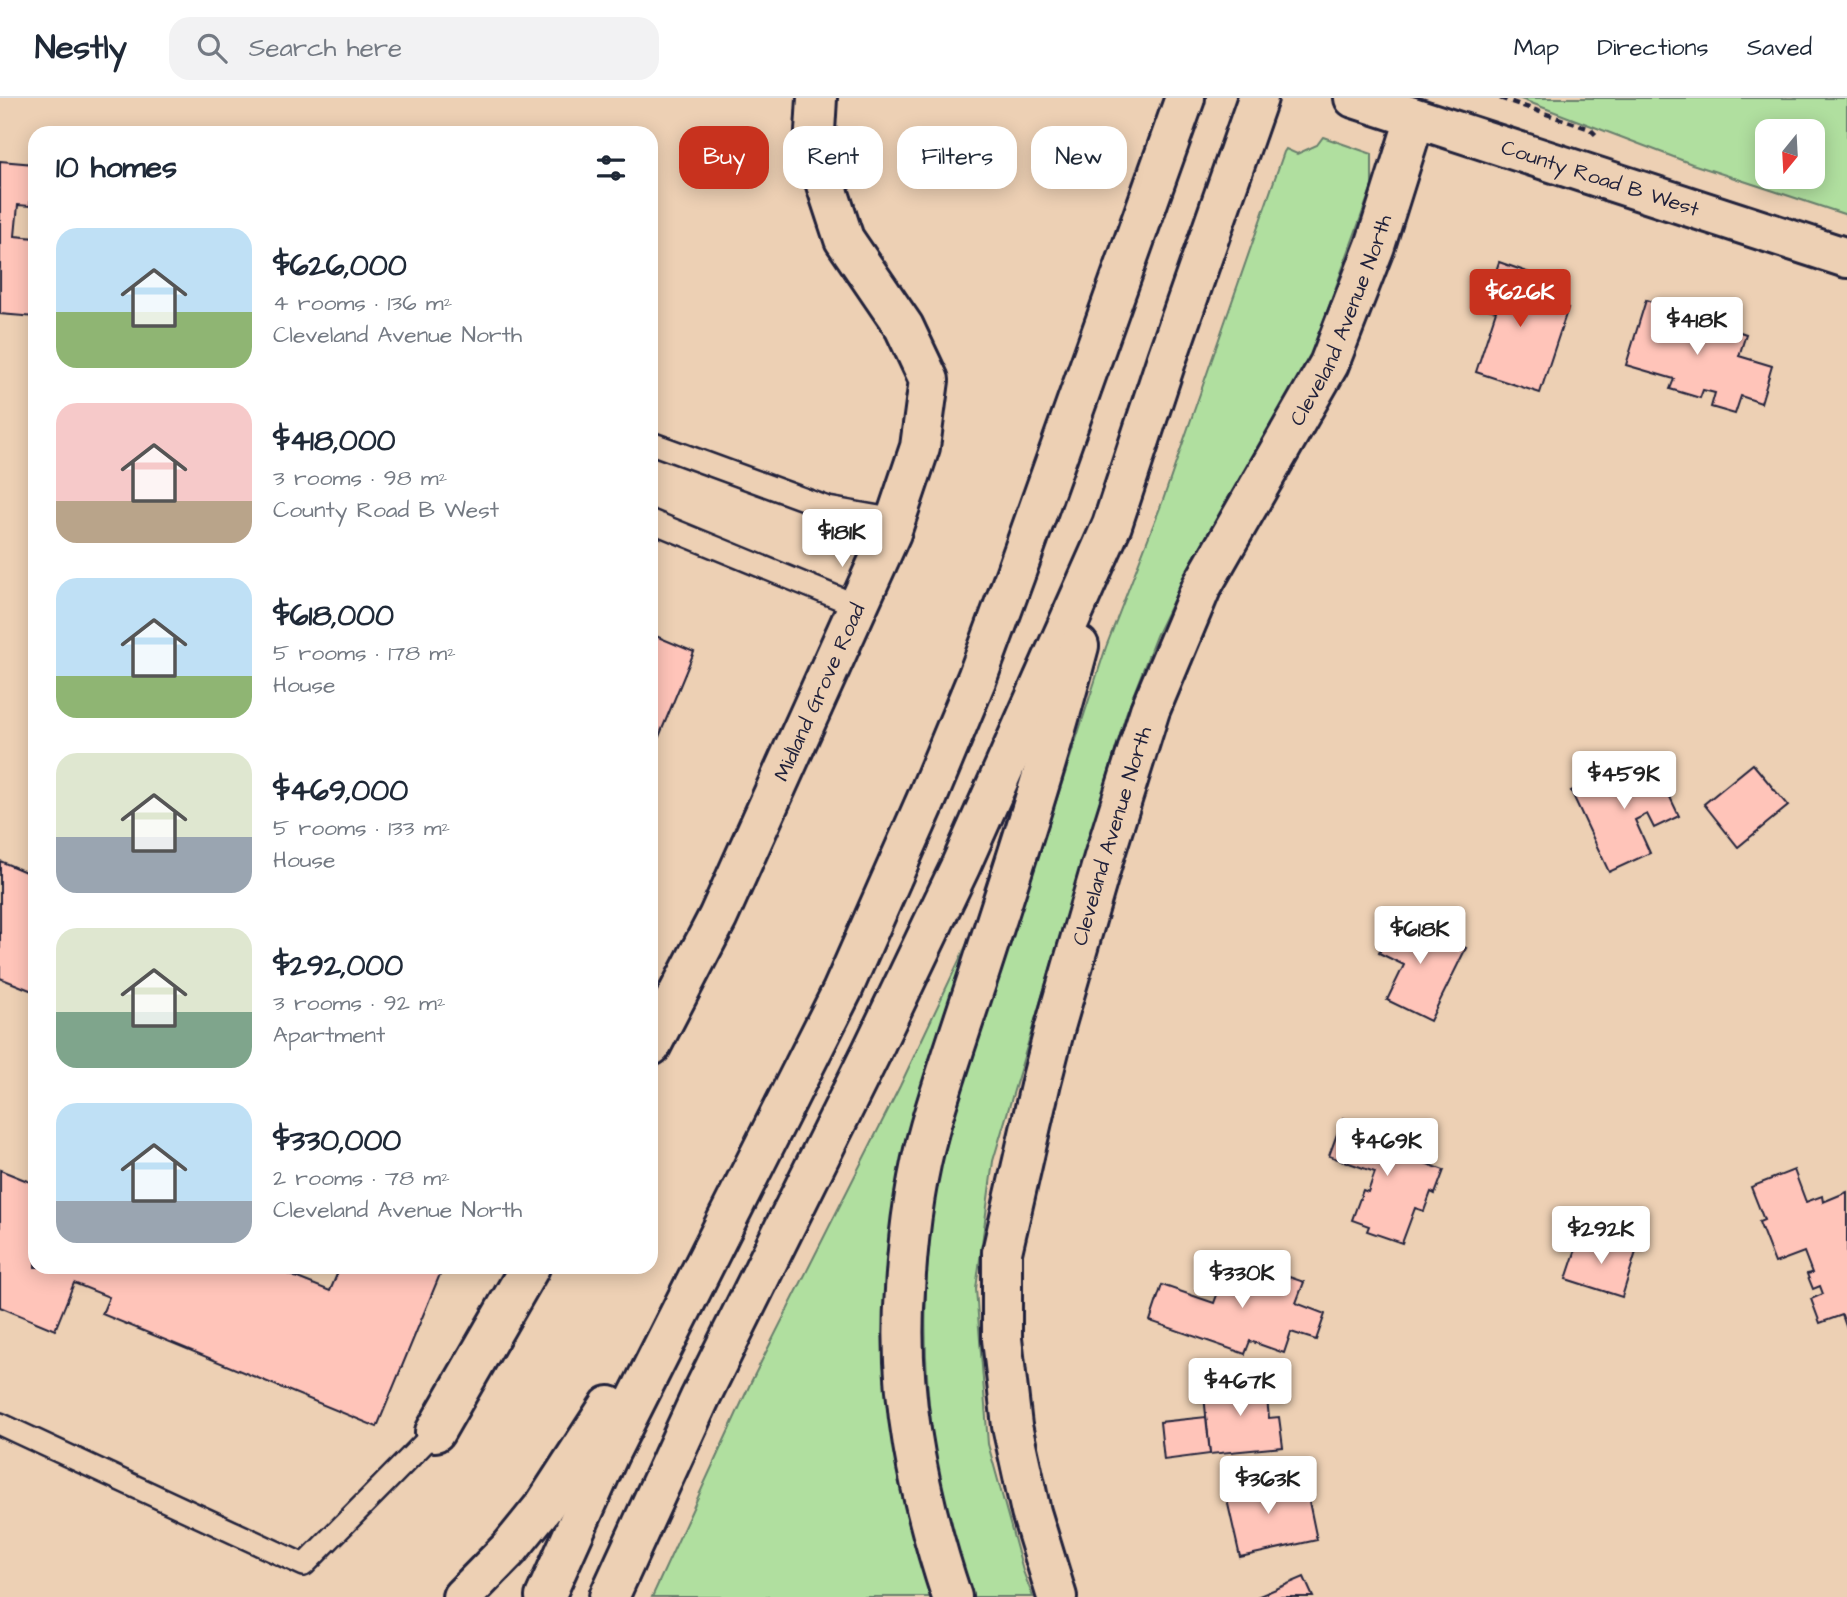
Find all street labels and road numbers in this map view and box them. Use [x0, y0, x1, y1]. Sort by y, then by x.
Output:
street label: County Road B West [1497, 133, 1703, 224]
street label: Cleveland Avenue North [1283, 210, 1399, 431]
street label: Midland Grove Road [767, 599, 872, 786]
street label: Cleveland Avenue North [1065, 722, 1159, 949]

